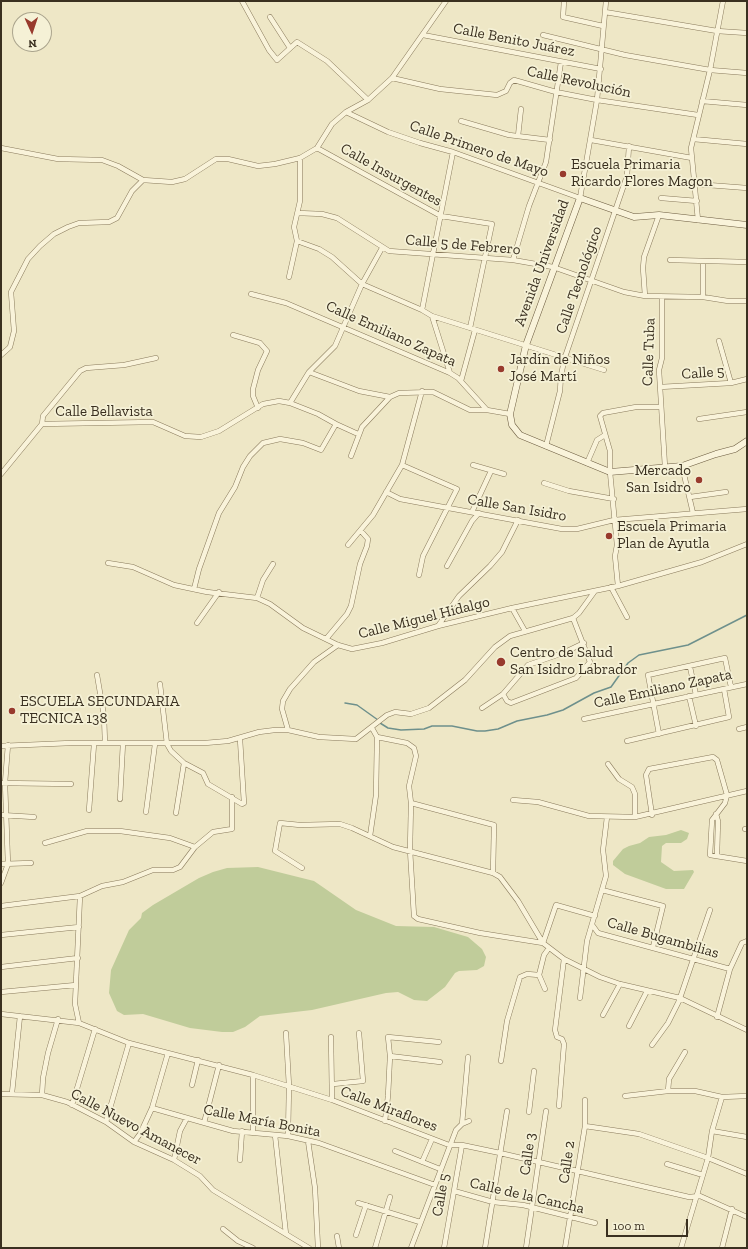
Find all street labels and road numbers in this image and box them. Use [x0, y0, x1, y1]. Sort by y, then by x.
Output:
street label: Calle Benito Juárez [452, 19, 576, 61]
street label: Calle Revolución [525, 62, 633, 102]
street label: Calle Primero de Mayo [407, 117, 551, 181]
street label: Calle Insurgentes [337, 140, 445, 210]
street label: Avenida Universidad [511, 197, 573, 329]
street label: Calle Tecnológico [552, 224, 606, 336]
street label: Calle 5 de Febrero [405, 231, 521, 259]
street label: Calle Emiliano Zapata [323, 297, 459, 371]
street label: Calle Tuba [639, 318, 659, 386]
street label: Calle 5 [681, 363, 725, 383]
street label: Calle Bellavista [55, 403, 153, 421]
street label: Calle San Isidro [466, 490, 568, 526]
street label: Calle Miguel Hidalgo [356, 593, 492, 643]
street label: Calle Emiliano Zapata [592, 666, 734, 712]
street label: Calle Bugambilias [605, 913, 721, 963]
street label: Calle Miraflores [338, 1082, 440, 1136]
street label: Calle Nuevo Amanecer [67, 1085, 205, 1169]
street label: Calle María Bonita [202, 1101, 322, 1141]
street label: Calle 3 [516, 1132, 540, 1176]
street label: Calle 2 [555, 1139, 579, 1185]
street label: Calle 5 [428, 1172, 454, 1218]
street label: Calle de la Cancha [468, 1174, 586, 1218]

